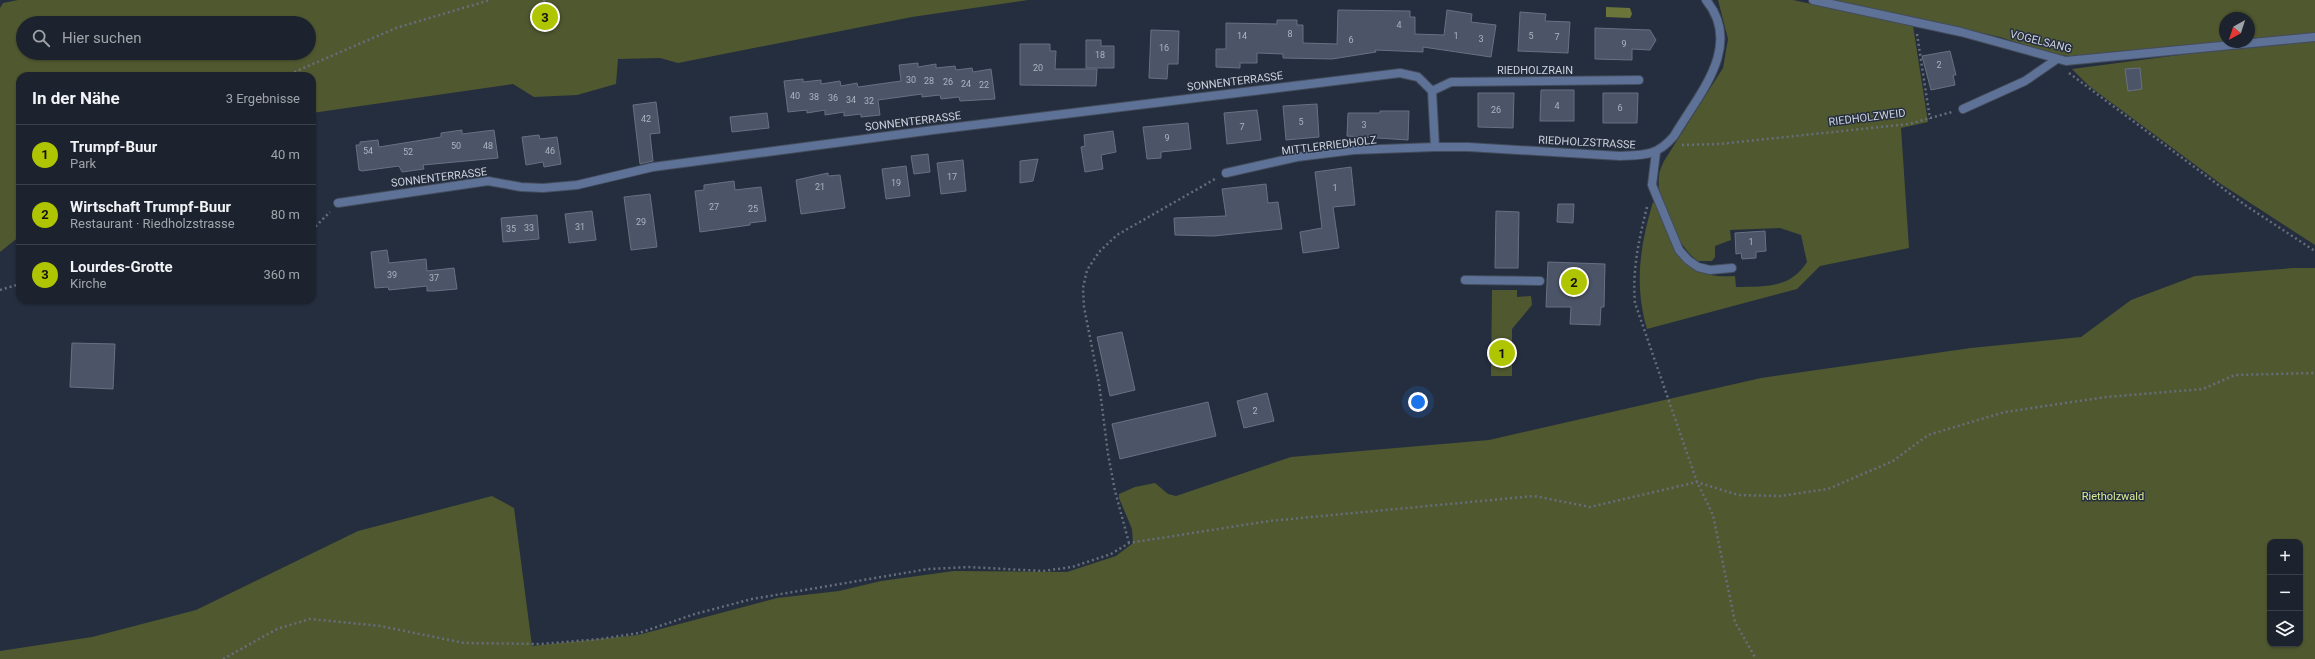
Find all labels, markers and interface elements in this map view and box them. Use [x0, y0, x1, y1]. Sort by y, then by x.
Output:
pin: 3 [532, 2, 558, 32]
north arrow [2219, 12, 2255, 48]
search box [16, 16, 316, 60]
house number: 4 [1396, 20, 1402, 30]
icon: search [30, 27, 52, 49]
street label: VOGELSANG [2009, 28, 2073, 55]
text: Hier suchen [62, 29, 141, 47]
house number: 8 [1287, 29, 1293, 39]
house number: 14 [1237, 31, 1247, 41]
house number: 1 [1453, 31, 1459, 41]
house number: 5 [1528, 31, 1534, 41]
house number: 7 [1554, 32, 1560, 42]
house number: 3 [1478, 34, 1484, 44]
house number: 6 [1348, 35, 1354, 45]
house number: 9 [1621, 39, 1627, 49]
house number: 16 [1159, 43, 1169, 53]
house number: 18 [1095, 50, 1105, 60]
house number: 2 [1936, 60, 1942, 70]
house number: 20 [1033, 63, 1043, 73]
street label: RIEDHOLZRAIN [1497, 64, 1573, 77]
street label: SONNENTERRASSE [1186, 69, 1284, 94]
house number: 30 [906, 75, 916, 85]
house number: 28 [924, 76, 934, 86]
house number: 26 [943, 77, 953, 87]
house number: 24 [961, 79, 971, 89]
house number: 22 [979, 80, 989, 90]
text: In der Nähe [32, 88, 120, 108]
text: 3 Ergebnisse [226, 91, 300, 106]
house number: 40 [790, 91, 800, 101]
house number: 38 [809, 92, 819, 102]
house number: 36 [828, 93, 838, 103]
house number: 34 [846, 95, 856, 105]
house number: 32 [864, 96, 874, 106]
house number: 4 [1554, 101, 1560, 111]
house number: 6 [1617, 103, 1623, 113]
house number: 26 [1491, 105, 1501, 115]
street label: RIEDHOLZWEID [1828, 106, 1906, 129]
street label: SONNENTERRASSE [864, 109, 962, 134]
house number: 42 [641, 114, 651, 124]
house number: 5 [1298, 117, 1304, 127]
house number: 3 [1361, 120, 1367, 130]
house number: 7 [1239, 122, 1245, 132]
house number: 9 [1164, 133, 1170, 143]
street label: MITTLERRIEDHOLZ [1281, 133, 1378, 158]
street label: RIEDHOLZSTRASSE [1538, 133, 1636, 152]
text: Trumpf-Buur [70, 138, 157, 156]
house number: 50 [451, 141, 461, 151]
house number: 48 [483, 141, 493, 151]
house number: 54 [363, 146, 373, 156]
house number: 46 [545, 146, 555, 156]
text: 1 [41, 147, 49, 162]
text: 40 m [271, 147, 300, 162]
house number: 52 [403, 147, 413, 157]
text: Park [70, 156, 96, 171]
street label: SONNENTERRASSE [390, 165, 488, 190]
house number: 17 [947, 172, 957, 182]
house number: 19 [891, 178, 901, 188]
house number: 21 [815, 182, 825, 192]
house number: 1 [1332, 183, 1338, 193]
text: Wirtschaft Trumpf-Buur [70, 198, 231, 216]
house number: 27 [709, 202, 719, 212]
house number: 25 [748, 204, 758, 214]
text: 2 [41, 207, 49, 222]
text: 80 m [271, 207, 300, 222]
text: Restaurant · Riedholzstrasse [70, 216, 235, 231]
house number: 29 [636, 217, 646, 227]
house number: 31 [575, 222, 585, 232]
house number: 33 [524, 223, 534, 233]
house number: 35 [506, 224, 516, 234]
house number: 1 [1748, 237, 1754, 247]
text: Lourdes-Grotte [70, 258, 173, 276]
text: 3 [41, 267, 49, 282]
text: 360 m [263, 267, 300, 282]
pin: 2 [1561, 267, 1587, 297]
house number: 39 [387, 270, 397, 280]
house number: 37 [429, 273, 439, 283]
text: Kirche [70, 276, 106, 291]
pin: 1 [1489, 338, 1515, 368]
your location [1408, 392, 1428, 412]
house number: 2 [1252, 406, 1258, 416]
park label: Rietholzwald [2082, 490, 2144, 503]
map controls [2267, 539, 2303, 647]
button: + [2267, 539, 2303, 575]
button: − [2267, 575, 2303, 611]
button: layers [2267, 611, 2303, 647]

